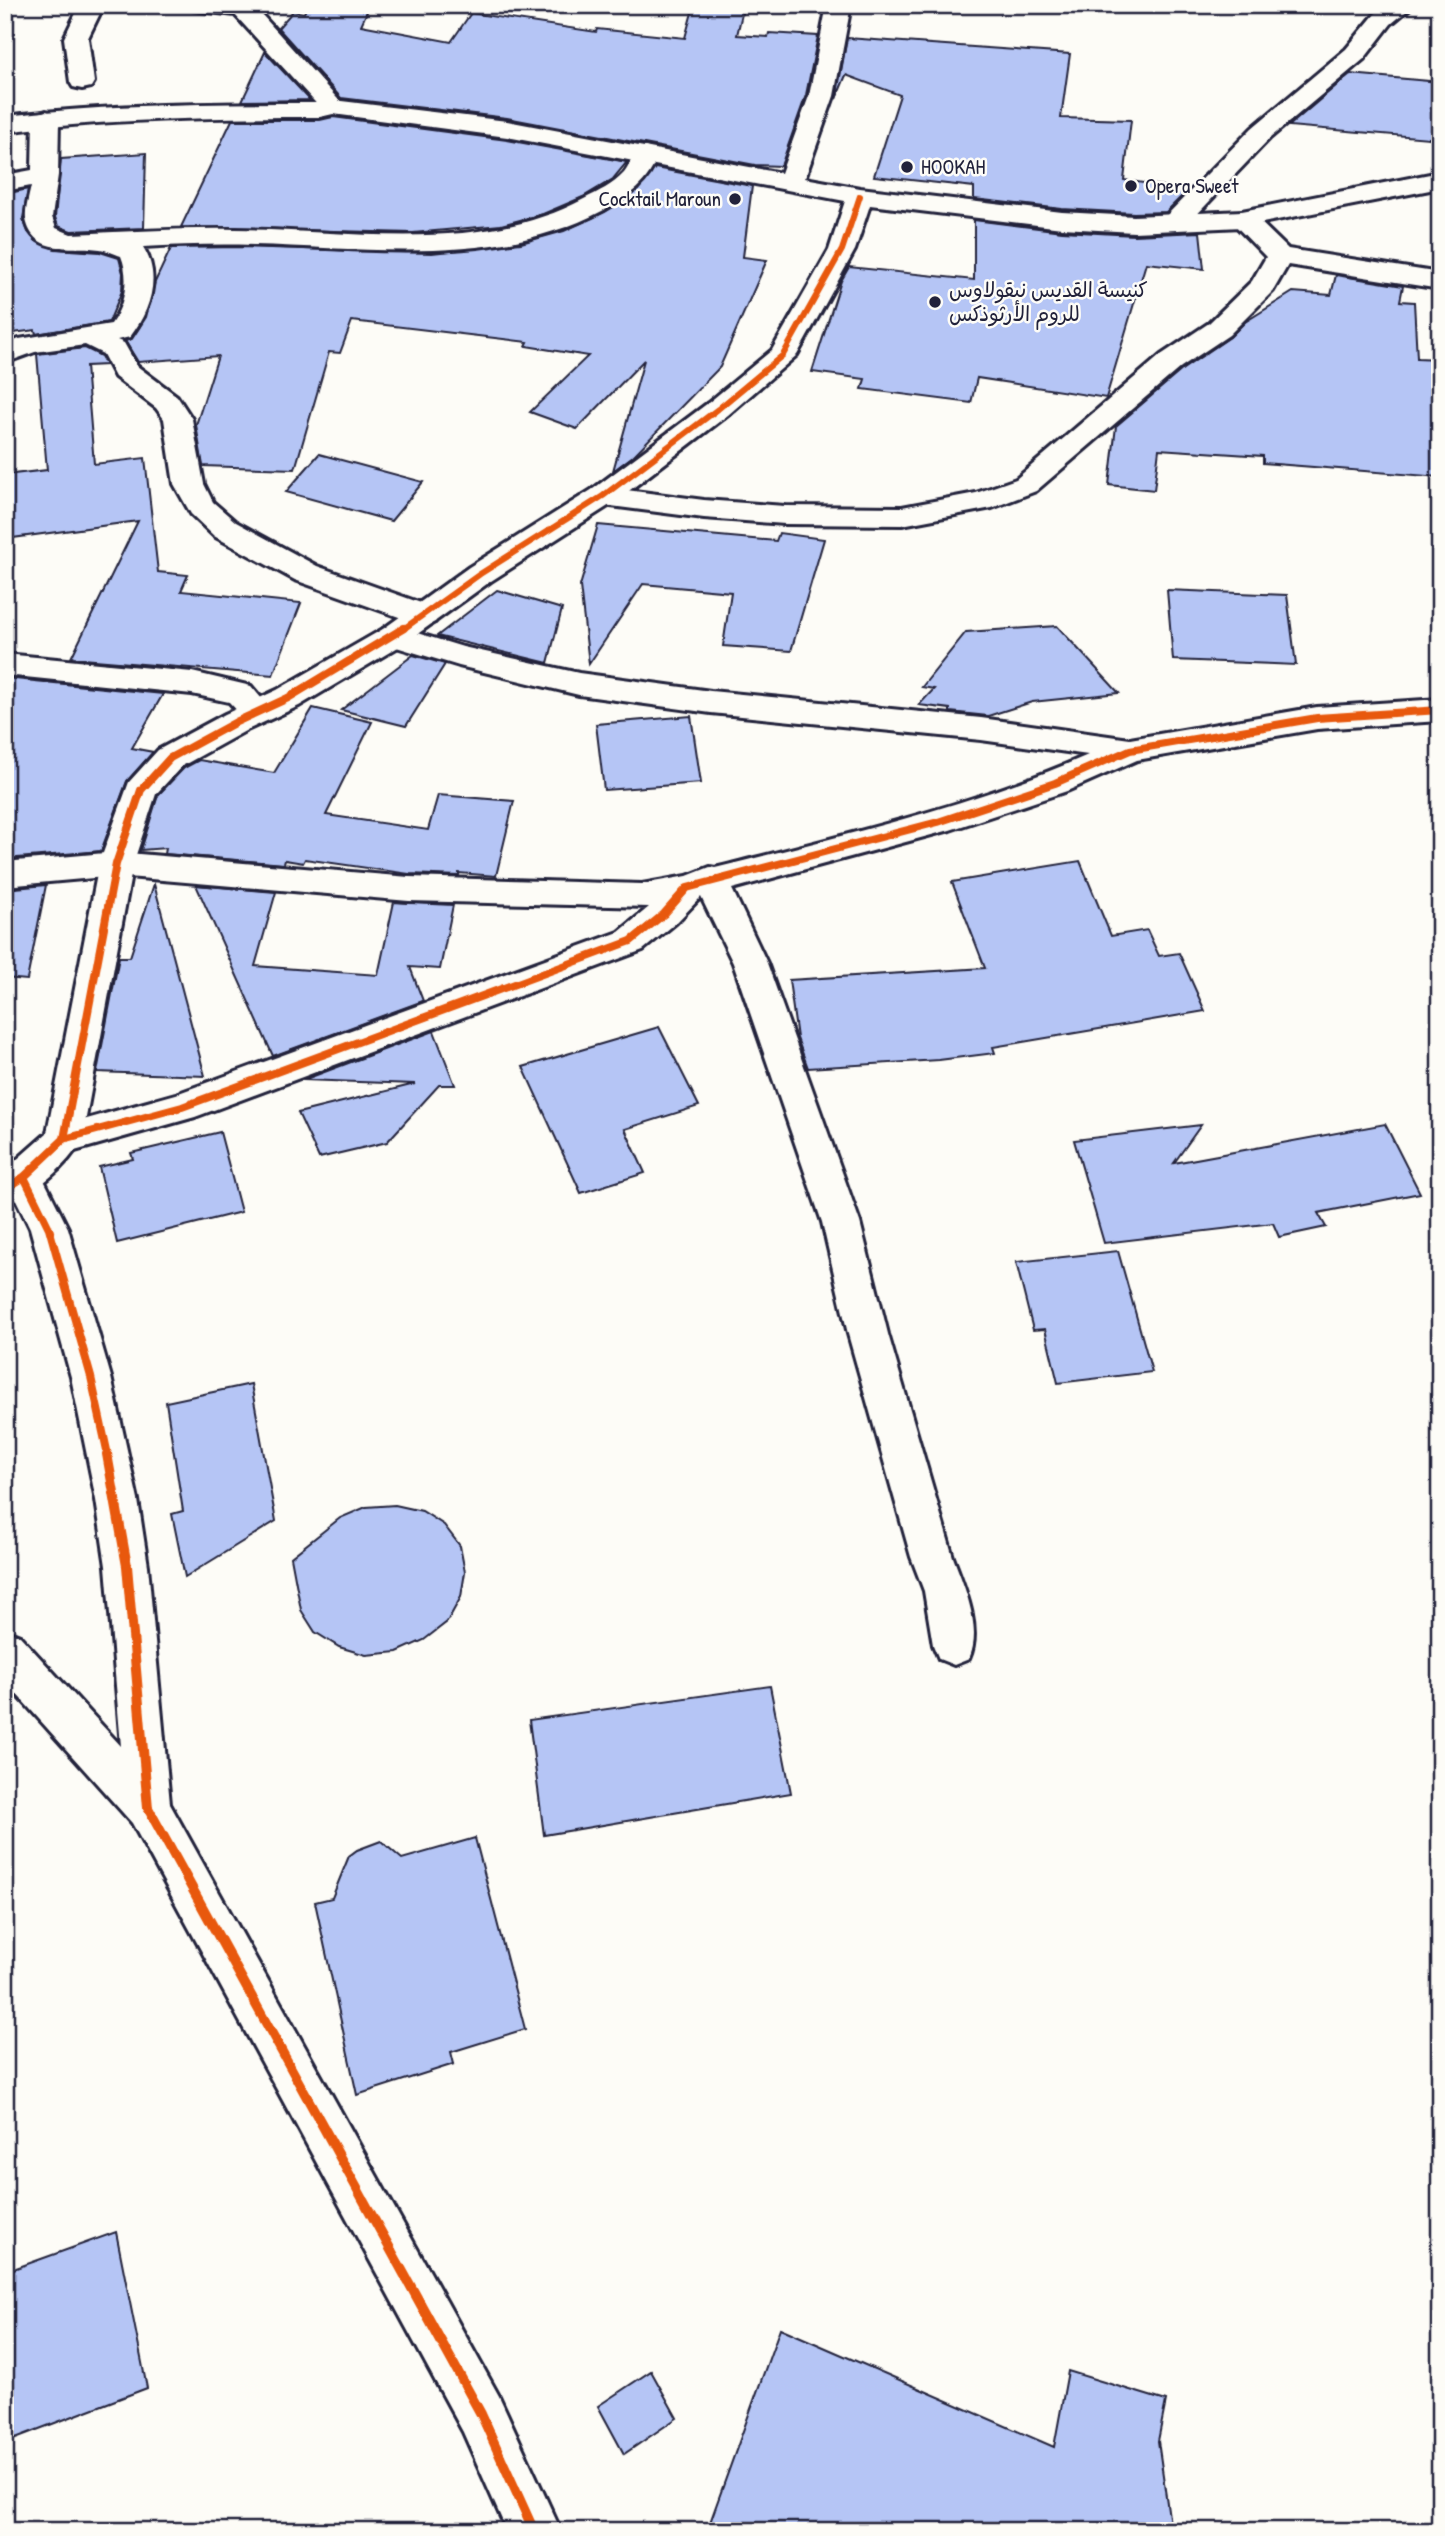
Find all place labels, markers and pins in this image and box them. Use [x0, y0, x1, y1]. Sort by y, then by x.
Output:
place label: HOOKAH [921, 152, 985, 181]
marker: HOOKAH [899, 159, 915, 175]
place label: Opera Sweet [1145, 171, 1239, 200]
marker: Opera Sweet [1123, 178, 1139, 194]
place label: Cocktail Maroun [598, 184, 721, 213]
marker: Cocktail Maroun [727, 191, 743, 207]
place label: كنيسة القديس نيقولاوس للروم الأرثوذكس [949, 275, 1148, 330]
marker: كنيسة القديس نيقولاوس للروم الأرثوذكس [927, 294, 943, 310]

